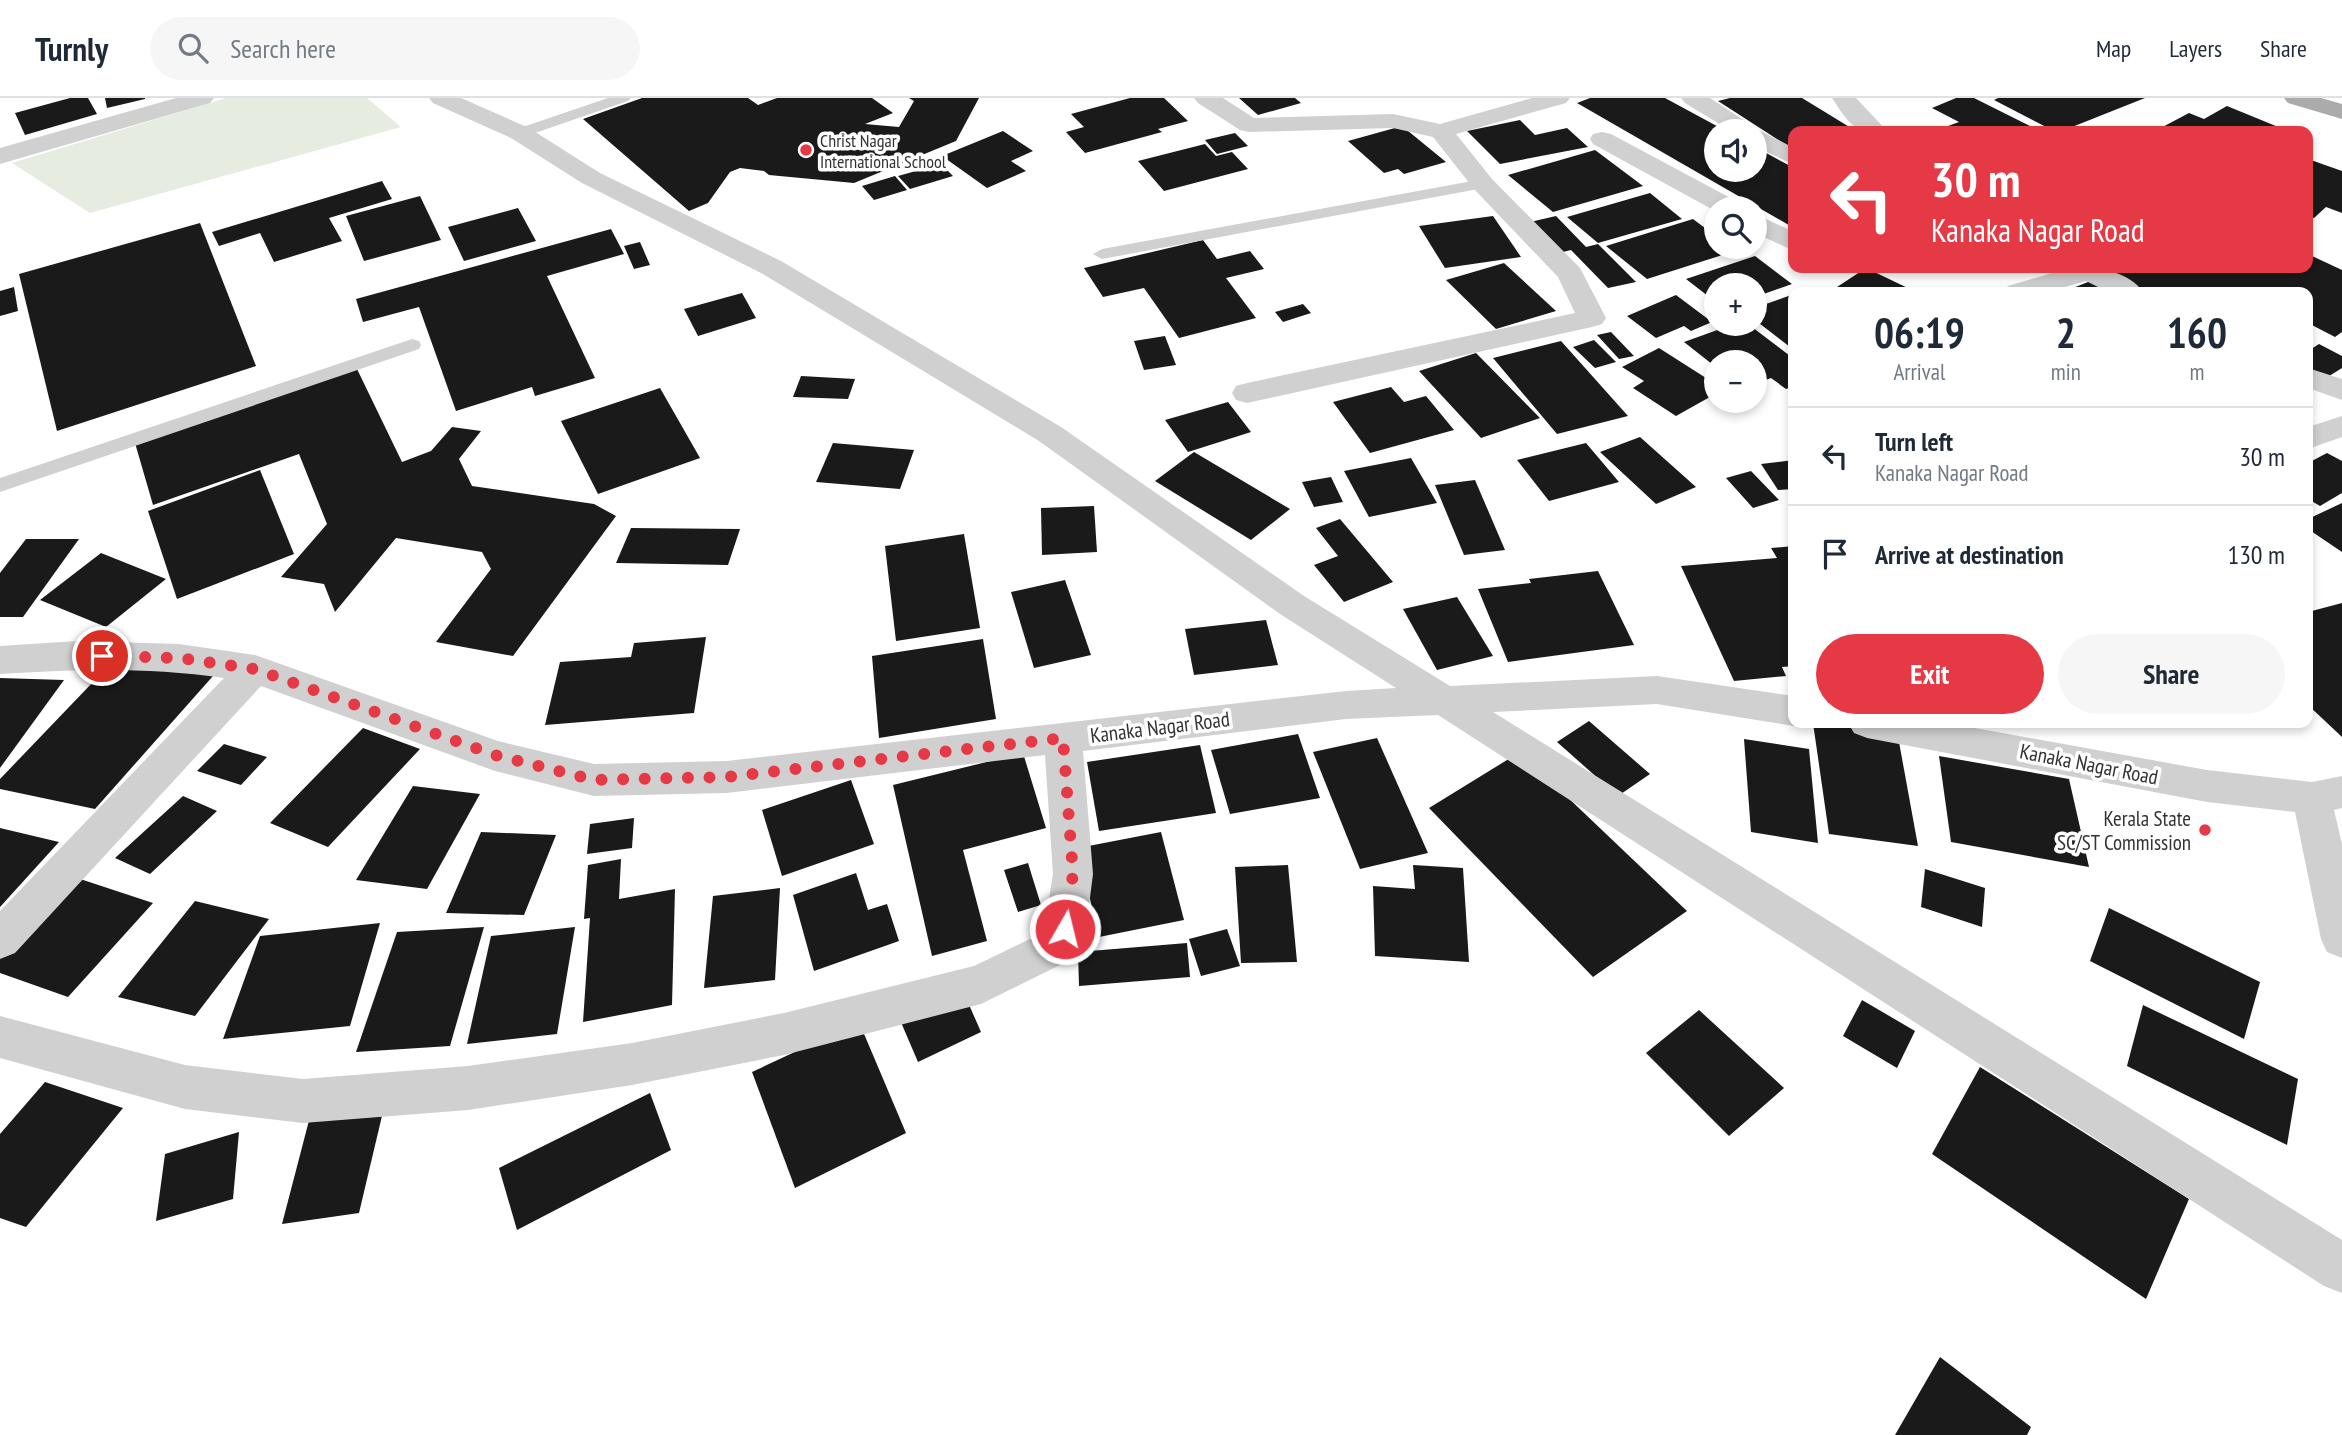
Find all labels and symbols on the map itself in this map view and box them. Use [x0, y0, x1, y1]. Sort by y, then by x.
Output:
place label: Christ Nagar International School [820, 129, 947, 173]
marker: Christ Nagar International School [798, 142, 814, 158]
pin [72, 626, 132, 686]
street label: Kanaka Nagar Road [1089, 705, 1231, 749]
street label: Kanaka Nagar Road [2018, 737, 2160, 791]
place label: Kerala State SC/ST Commission [2057, 805, 2191, 856]
marker: Kerala State SC/ST Commission [2197, 822, 2213, 838]
position arrow [1028, 892, 1102, 966]

